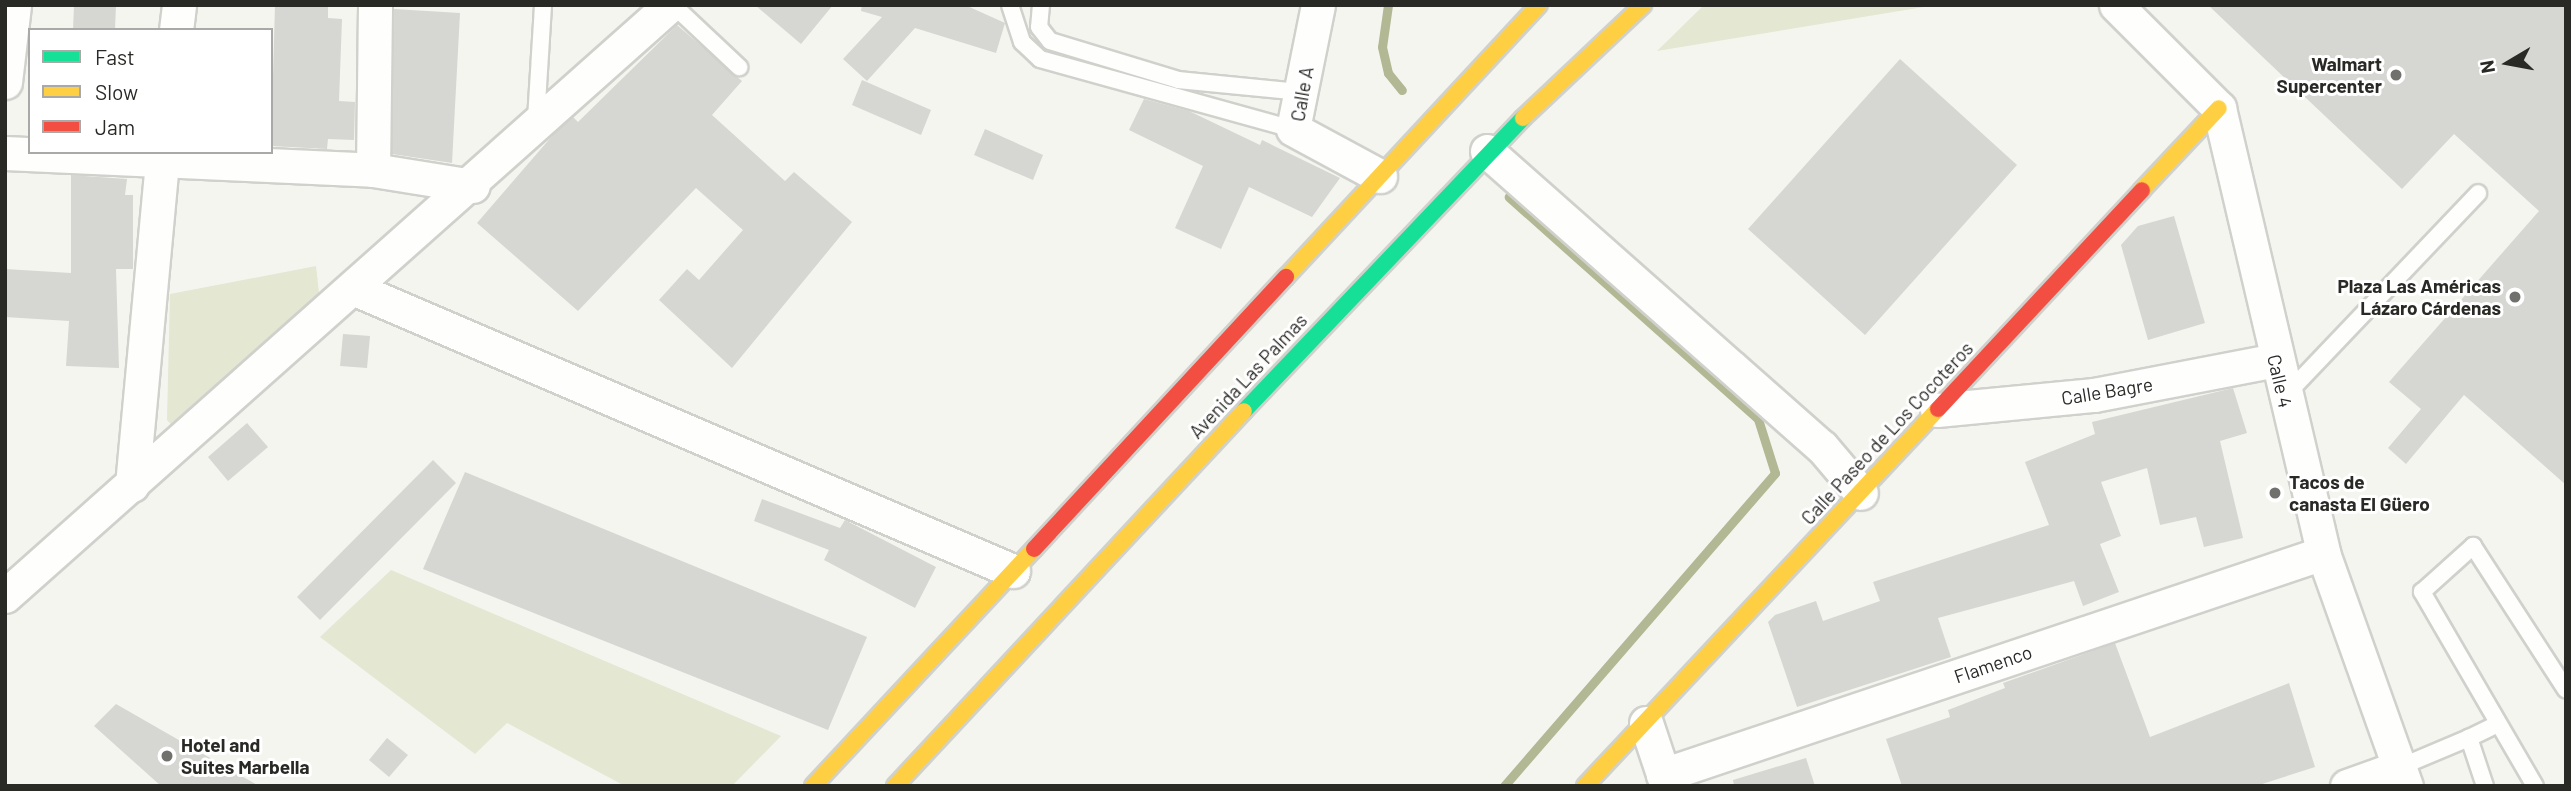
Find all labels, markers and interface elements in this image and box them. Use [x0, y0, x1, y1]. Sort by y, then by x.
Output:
legend [28, 28, 273, 154]
north arrow [2473, 28, 2543, 98]
text: Fast [95, 44, 135, 69]
place label: Walmart Supercenter [2277, 53, 2382, 97]
text: N [2474, 59, 2499, 75]
street label: Calle A [1286, 65, 1318, 123]
marker: Walmart Supercenter [2388, 67, 2404, 83]
text: Slow [95, 79, 138, 104]
text: Jam [95, 114, 135, 139]
place label: Plaza Las Américas Lázaro Cárdenas [2337, 275, 2501, 319]
marker: Plaza Las Américas Lázaro Cárdenas [2507, 289, 2523, 305]
street label: Avenida Las Palmas [1184, 309, 1312, 443]
street label: Calle Paseo de Los Cocoteros [1796, 337, 1978, 529]
street label: Calle 4 [2263, 352, 2297, 410]
street label: Calle Bagre [2060, 373, 2154, 409]
place label: Tacos de canasta El Güero [2289, 471, 2430, 515]
marker: Tacos de canasta El Güero [2267, 485, 2283, 501]
street label: Flamenco [1951, 640, 2035, 688]
place label: Hotel and Suites Marbella [181, 734, 309, 778]
marker: Hotel and Suites Marbella [159, 748, 175, 764]

